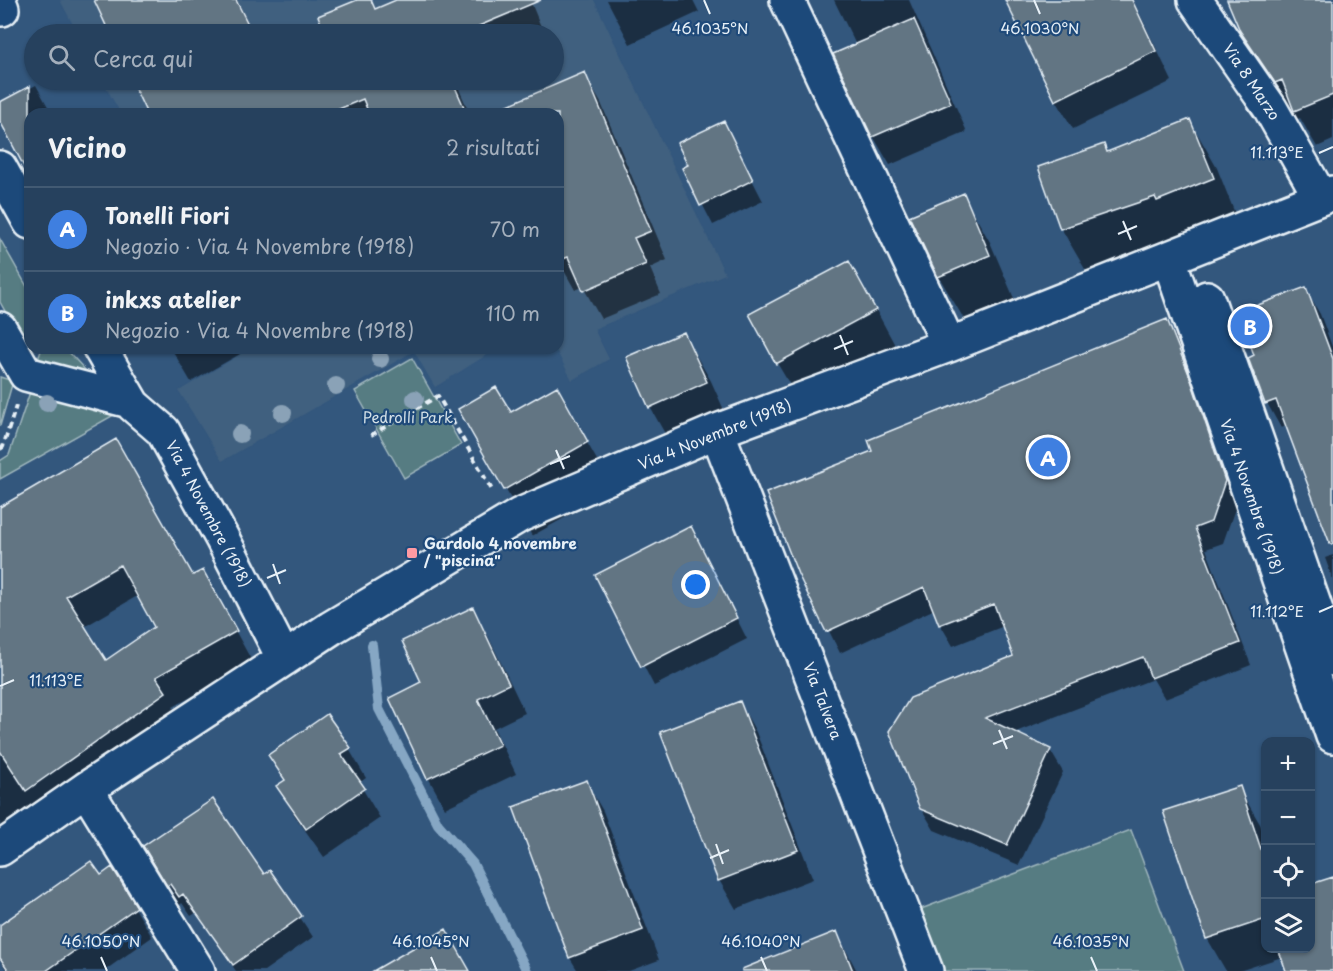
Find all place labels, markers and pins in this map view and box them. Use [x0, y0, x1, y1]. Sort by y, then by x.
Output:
pin: B [1230, 304, 1270, 348]
pin: A [1028, 434, 1068, 480]
place label: Gardolo 4 novembre / "piscina" [423, 531, 577, 571]
marker: Gardolo 4 novembre / "piscina" [405, 546, 419, 560]

